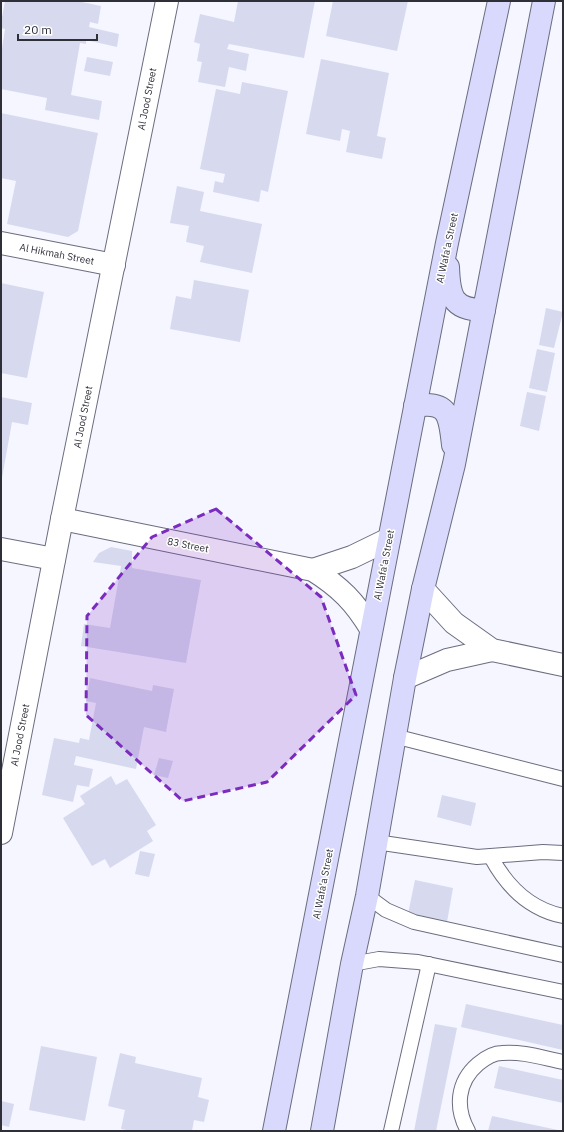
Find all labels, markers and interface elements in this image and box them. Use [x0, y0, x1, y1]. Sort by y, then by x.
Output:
scale bar [18, 16, 97, 42]
text: 20 m [24, 22, 52, 37]
street label: Al Jood Street [135, 66, 160, 131]
street label: Al Wafa'a Street [433, 211, 461, 284]
street label: Al Hikmah Street [19, 240, 96, 268]
street label: Al Jood Street [71, 384, 96, 449]
street label: Al Wafa'a Street [371, 528, 397, 601]
street label: 83 Street [166, 535, 210, 555]
street label: Al Jood Street [8, 702, 33, 767]
street label: Al Wafa'a Street [310, 847, 336, 920]

